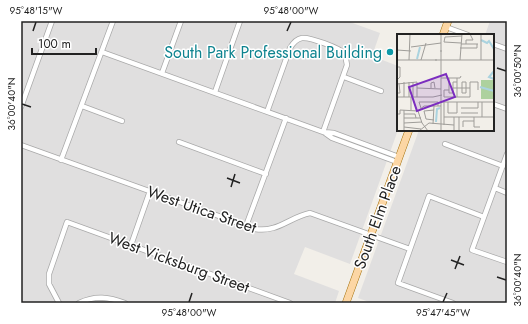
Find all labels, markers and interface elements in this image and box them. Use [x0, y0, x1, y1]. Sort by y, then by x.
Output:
text: 95°48'15"W [9, 3, 63, 18]
text: 95°48'00"W [264, 3, 319, 18]
scale bar [32, 30, 96, 56]
inset map [397, 34, 494, 131]
text: 100 m [38, 35, 71, 53]
place label: South Park Professional Building [164, 41, 382, 64]
text: 36°00'50"N [510, 45, 525, 97]
marker: South Park Professional Building [385, 47, 395, 57]
text: 36°00'40"N [4, 77, 19, 131]
street label: South Elm Place [348, 162, 407, 272]
street label: West Utica Street [144, 180, 260, 239]
street label: West Vicksburg Street [105, 226, 253, 299]
text: 36°00'40"N [510, 253, 525, 307]
text: 95°48'00"W [162, 305, 217, 320]
text: 95°47'45"W [416, 305, 470, 320]

